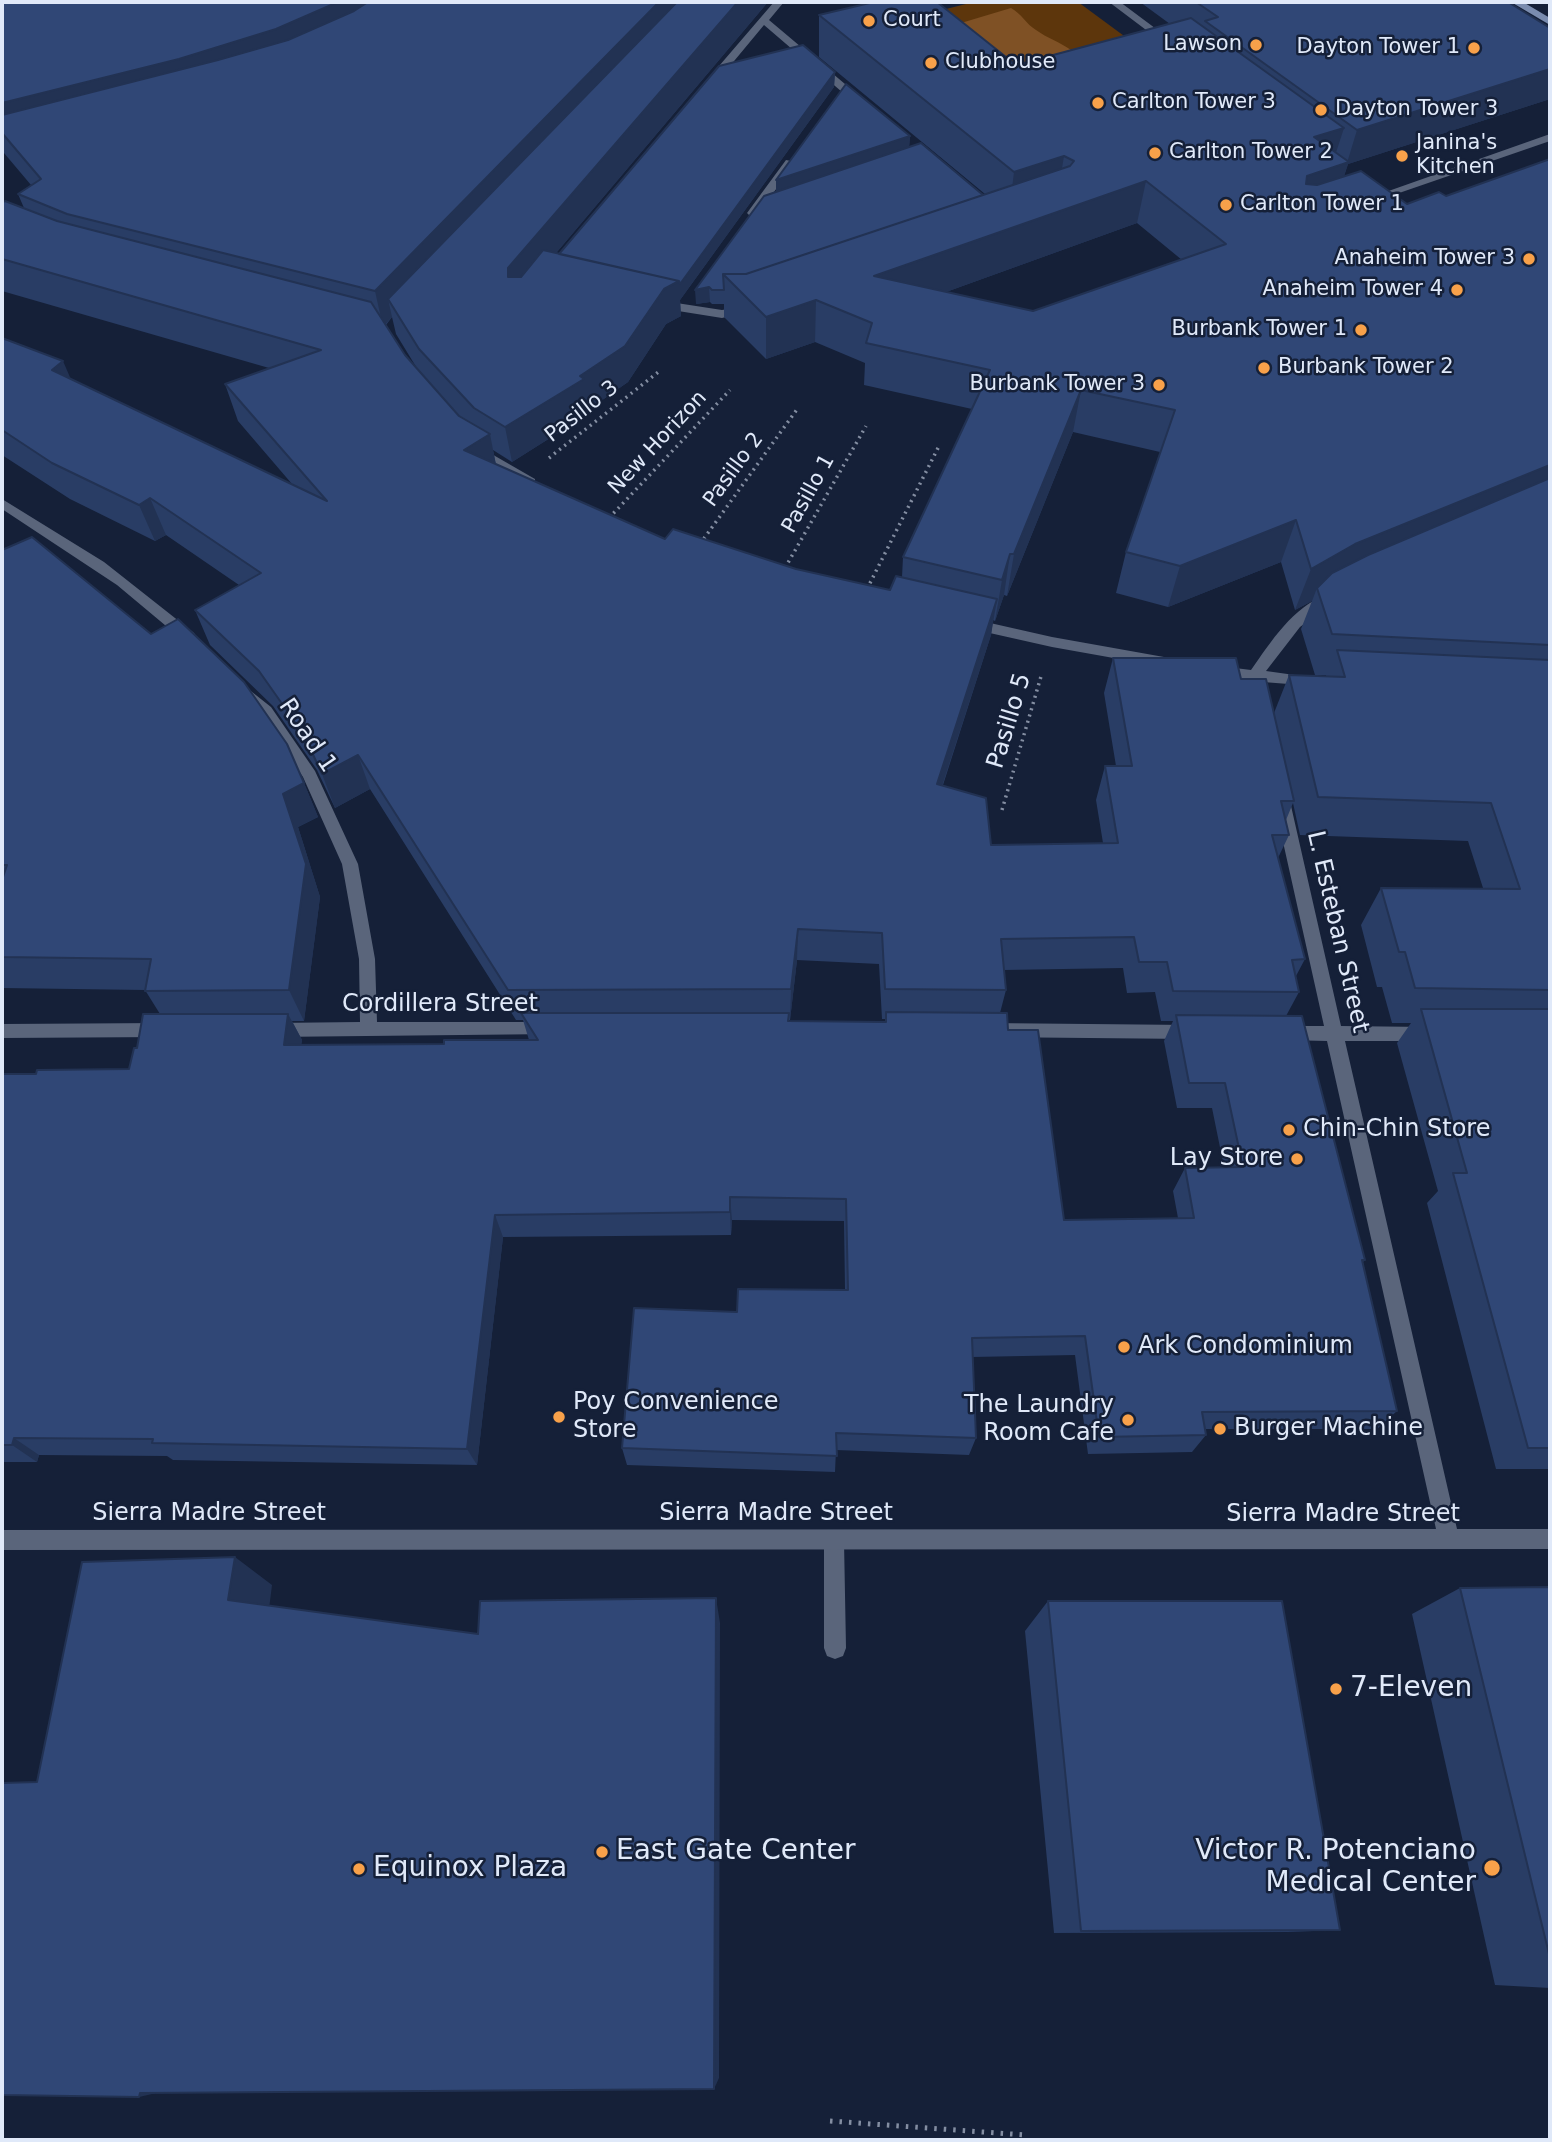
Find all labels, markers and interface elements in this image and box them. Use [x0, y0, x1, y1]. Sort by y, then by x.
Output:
place label: Court [883, 8, 941, 34]
marker: Court [861, 13, 877, 29]
place label: Lawson [1163, 32, 1242, 58]
place label: Dayton Tower 1 [1297, 35, 1460, 61]
marker: Lawson [1248, 37, 1264, 53]
marker: Dayton Tower 1 [1466, 40, 1482, 56]
place label: Clubhouse [945, 50, 1055, 76]
marker: Clubhouse [923, 55, 939, 71]
place label: Carlton Tower 3 [1112, 90, 1276, 116]
marker: Carlton Tower 3 [1090, 95, 1106, 111]
place label: Dayton Tower 3 [1335, 97, 1498, 123]
marker: Dayton Tower 3 [1313, 102, 1329, 118]
place label: Janina's Kitchen [1416, 131, 1497, 181]
place label: Carlton Tower 2 [1169, 140, 1333, 166]
marker: Carlton Tower 2 [1147, 145, 1163, 161]
marker: Janina's Kitchen [1394, 148, 1410, 164]
place label: Carlton Tower 1 [1240, 192, 1404, 218]
marker: Carlton Tower 1 [1218, 197, 1234, 213]
place label: Anaheim Tower 3 [1334, 246, 1515, 272]
marker: Anaheim Tower 3 [1521, 251, 1537, 267]
place label: Anaheim Tower 4 [1262, 277, 1443, 303]
marker: Anaheim Tower 4 [1449, 282, 1465, 298]
place label: Burbank Tower 1 [1171, 317, 1347, 343]
marker: Burbank Tower 1 [1353, 322, 1369, 338]
place label: Burbank Tower 2 [1278, 355, 1454, 381]
marker: Burbank Tower 2 [1256, 360, 1272, 376]
place label: Burbank Tower 3 [969, 372, 1145, 398]
street label: Pasillo 3 [540, 376, 624, 448]
marker: Burbank Tower 3 [1151, 377, 1167, 393]
street label: New Horizon [604, 386, 712, 500]
street label: Pasillo 2 [699, 428, 769, 512]
street label: Pasillo 1 [777, 450, 841, 538]
street label: Pasillo 5 [982, 670, 1038, 772]
street label: Road 1 [272, 693, 342, 779]
street label: L. Esteban Street [1300, 828, 1374, 1036]
street label: Cordillera Street [342, 991, 538, 1019]
place label: Chin-Chin Store [1303, 1116, 1490, 1144]
marker: Chin-Chin Store [1281, 1122, 1297, 1138]
place label: Lay Store [1170, 1145, 1283, 1173]
marker: Lay Store [1289, 1151, 1305, 1167]
place label: Ark Condominium [1138, 1333, 1353, 1361]
marker: Ark Condominium [1116, 1339, 1132, 1355]
place label: Poy Convenience Store [573, 1389, 779, 1445]
place label: The Laundry Room Cafe [964, 1392, 1114, 1448]
marker: Poy Convenience Store [551, 1409, 567, 1425]
marker: The Laundry Room Cafe [1120, 1412, 1136, 1428]
place label: Burger Machine [1234, 1415, 1423, 1443]
marker: Burger Machine [1212, 1421, 1228, 1437]
street label: Sierra Madre Street [92, 1500, 326, 1528]
street label: Sierra Madre Street [659, 1500, 893, 1528]
street label: Sierra Madre Street [1226, 1501, 1460, 1529]
place label: 7-Eleven [1350, 1672, 1472, 1706]
marker: 7-Eleven [1328, 1681, 1344, 1697]
place label: East Gate Center [616, 1835, 856, 1869]
place label: Victor R. Potenciano Medical Center [1195, 1835, 1476, 1901]
marker: East Gate Center [594, 1844, 610, 1860]
place label: Equinox Plaza [373, 1852, 567, 1886]
marker: Victor R. Potenciano Medical Center [1482, 1858, 1502, 1878]
marker: Equinox Plaza [351, 1861, 367, 1877]

